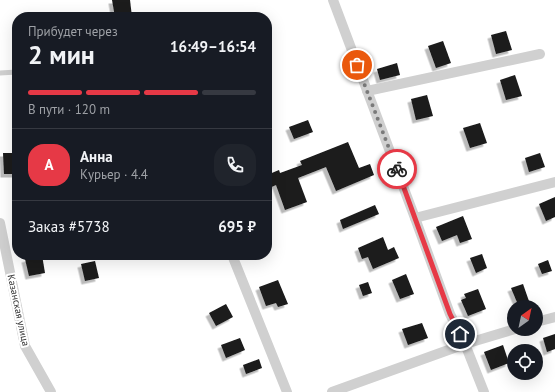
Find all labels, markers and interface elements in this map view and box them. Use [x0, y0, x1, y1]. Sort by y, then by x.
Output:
text: Прибудет через [28, 23, 118, 40]
text: 16:49–16:54 [170, 37, 256, 56]
text: 2 мин [28, 38, 95, 71]
pin [340, 48, 374, 82]
icon: bag [346, 54, 368, 76]
text: В пути · 120 m [28, 101, 110, 118]
button: phone [214, 144, 256, 186]
text: Анна [80, 147, 113, 166]
courier [377, 149, 417, 189]
text: А [44, 155, 54, 174]
icon: bike [386, 158, 408, 180]
text: Курьер · 4.4 [80, 166, 148, 183]
text: Заказ #5738 [28, 217, 110, 236]
text: 695 ₽ [218, 217, 256, 236]
street label: Казанская улица [5, 273, 32, 347]
north arrow [507, 300, 543, 336]
map controls [507, 300, 543, 380]
pin [443, 317, 477, 351]
icon: home [449, 323, 471, 345]
button: locate [507, 344, 543, 380]

